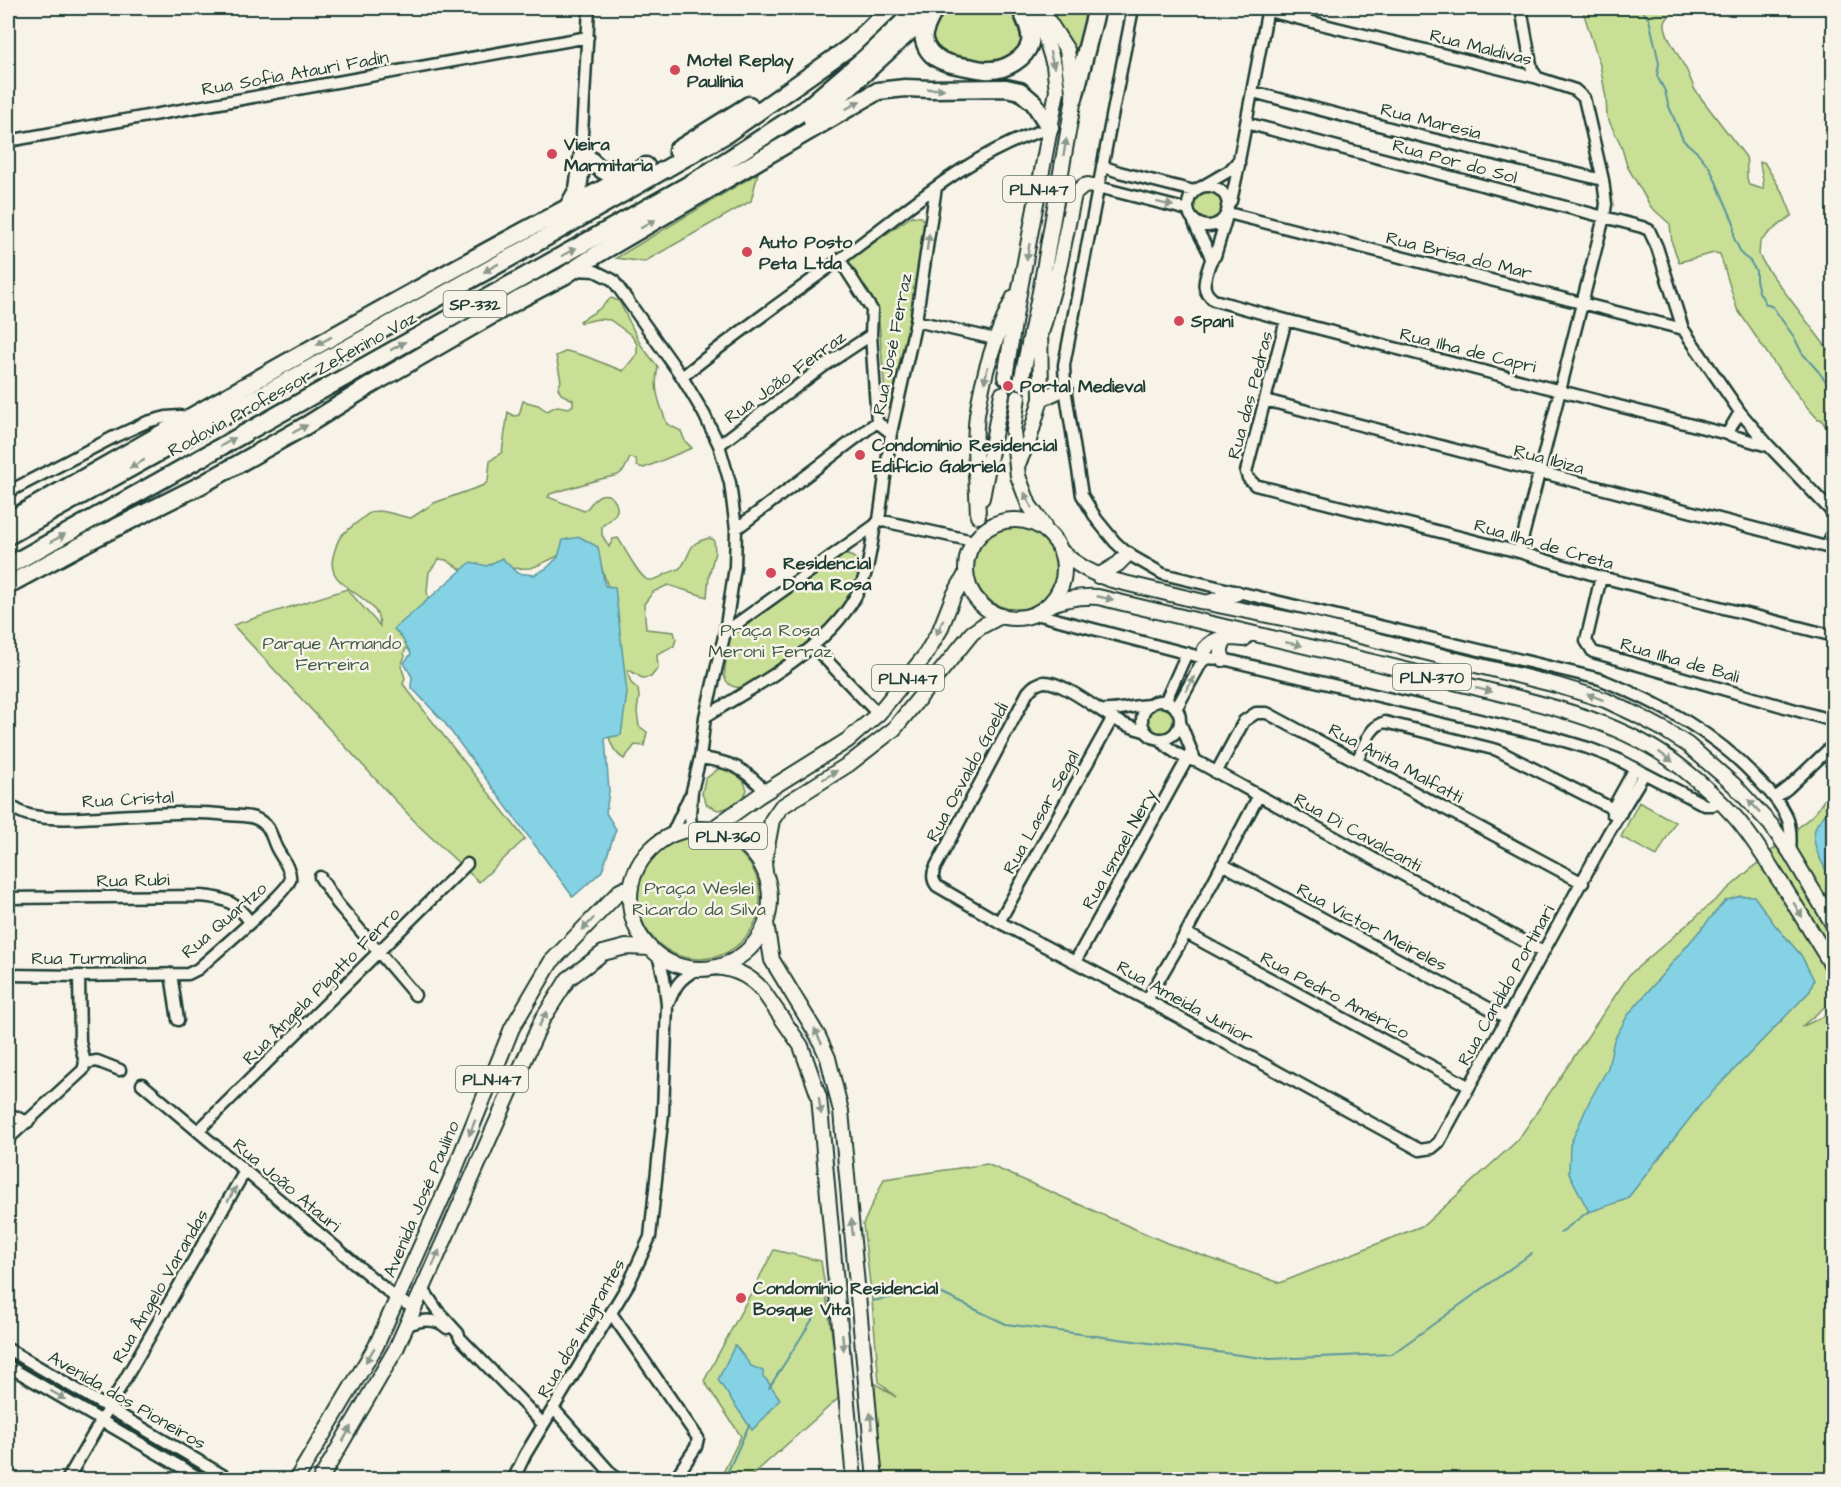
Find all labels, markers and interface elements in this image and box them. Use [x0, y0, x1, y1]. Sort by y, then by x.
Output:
street label: Rua Maldivas [1427, 23, 1535, 72]
street label: Rua Sofia Atauri Fadin [200, 45, 390, 102]
place label: Motel Replay Paulínia [687, 48, 794, 94]
one-way arrow [1048, 51, 1057, 69]
marker: Motel Replay Paulínia [668, 63, 682, 77]
one-way arrow [927, 84, 946, 94]
street label: Rua Maresia [1378, 97, 1484, 146]
one-way arrow [845, 100, 862, 110]
place label: Vieira Marmitaria [563, 132, 654, 178]
street label: Rua Por do Sol [1390, 133, 1520, 190]
one-way arrow [1061, 138, 1070, 157]
marker: Vieira Marmitaria [545, 147, 559, 161]
road number: PLN-147 [1003, 176, 1075, 202]
one-way arrow [1156, 200, 1174, 210]
one-way arrow [640, 219, 656, 230]
street label: Rua Brisa do Mar [1383, 225, 1535, 286]
place label: Auto Posto Peta Ltda [759, 230, 853, 276]
one-way arrow [923, 233, 932, 252]
one-way arrow [1023, 242, 1032, 261]
marker: Auto Posto Peta Ltda [740, 245, 754, 259]
one-way arrow [561, 246, 577, 257]
one-way arrow [483, 263, 500, 273]
street label: Rua José Ferraz [866, 271, 919, 417]
road number: SP-332 [444, 291, 506, 317]
street label: Rodovia Professor Zeferino Vaz [163, 305, 421, 463]
place label: Spani [1190, 309, 1234, 334]
marker: Spani [1172, 314, 1186, 328]
street label: Rua Ilha de Capri [1397, 321, 1539, 380]
street label: Rua João Ferraz [719, 325, 851, 430]
street label: Rua das Pedras [1221, 328, 1280, 462]
one-way arrow [315, 336, 332, 346]
one-way arrow [390, 341, 407, 351]
one-way arrow [980, 366, 990, 384]
place label: Portal Medieval [1020, 374, 1146, 399]
marker: Portal Medieval [1001, 379, 1015, 393]
one-way arrow [292, 424, 309, 434]
place label: Condomínio Residencial Edifício Gabriela [872, 433, 1058, 479]
one-way arrow [220, 437, 237, 447]
street label: Rua Ibiza [1511, 438, 1587, 481]
marker: Condomínio Residencial Edifício Gabriela [853, 448, 867, 462]
one-way arrow [128, 459, 145, 469]
one-way arrow [1023, 492, 1032, 509]
street label: Rua Ilha de Creta [1471, 513, 1617, 576]
one-way arrow [50, 533, 67, 543]
place label: Residencial Dona Rosa [783, 551, 872, 597]
marker: Residencial Dona Rosa [764, 566, 778, 580]
one-way arrow [1096, 594, 1114, 604]
park label: Praça Rosa Meroni Ferraz [708, 618, 832, 664]
one-way arrow [936, 618, 945, 635]
park label: Parque Armando Ferreira [263, 631, 401, 677]
street label: Rua Ilha de Bali [1617, 632, 1743, 690]
one-way arrow [1285, 640, 1304, 649]
road number: PLN-370 [1393, 664, 1471, 690]
road number: PLN-147 [872, 665, 944, 691]
one-way arrow [1185, 675, 1195, 692]
one-way arrow [1475, 685, 1493, 695]
one-way arrow [1586, 691, 1604, 701]
street label: Rua Osvaldo Goeldi [920, 698, 1015, 846]
street label: Rua Anita Malfatti [1324, 717, 1468, 810]
street label: Rua Lasar Segal [997, 746, 1087, 879]
one-way arrow [1657, 751, 1673, 763]
one-way arrow [822, 770, 838, 781]
street label: Rua Cristal [81, 785, 175, 814]
street label: Rua Ismael Nery [1076, 785, 1164, 914]
street label: Rua Di Cavalcanti [1289, 787, 1426, 878]
one-way arrow [1747, 799, 1761, 814]
road number: PLN-360 [689, 823, 767, 849]
street label: Rua Rubi [96, 867, 170, 894]
street label: Rua Quartzo [176, 876, 272, 964]
park label: Praça Weslei Ricardo da Silva [632, 876, 766, 922]
street label: Rua Victor Meireles [1292, 877, 1451, 978]
street label: Rua Candido Portinari [1452, 900, 1561, 1070]
street label: Rua Ângela Pigatto Ferro [237, 902, 406, 1071]
one-way arrow [1793, 902, 1804, 918]
one-way arrow [581, 917, 595, 931]
street label: Rua Turmalina [31, 946, 147, 971]
street label: Rua Pedro Américo [1256, 946, 1414, 1045]
street label: Rua Ameida Junior [1112, 955, 1258, 1050]
one-way arrow [538, 1010, 548, 1027]
one-way arrow [813, 1028, 823, 1045]
road number: PLN-147 [456, 1066, 528, 1092]
one-way arrow [815, 1097, 825, 1116]
street label: Avenida José Paulino [377, 1117, 466, 1281]
one-way arrow [467, 1119, 476, 1137]
street label: Rua João Atauri [227, 1133, 346, 1238]
one-way arrow [226, 1186, 237, 1202]
street label: Rua Ângelo Varandas [106, 1205, 216, 1368]
one-way arrow [847, 1218, 857, 1237]
one-way arrow [432, 1249, 441, 1267]
street label: Rua dos Imigrantes [531, 1254, 632, 1403]
place label: Condomínio Residencial Bosque Vita [753, 1276, 939, 1322]
marker: Condomínio Residencial Bosque Vita [734, 1291, 748, 1305]
one-way arrow [838, 1333, 848, 1352]
street label: Avenida dos Pioneiros [43, 1345, 210, 1456]
one-way arrow [365, 1347, 375, 1364]
one-way arrow [50, 1390, 66, 1401]
one-way arrow [866, 1412, 875, 1431]
one-way arrow [342, 1425, 352, 1442]

